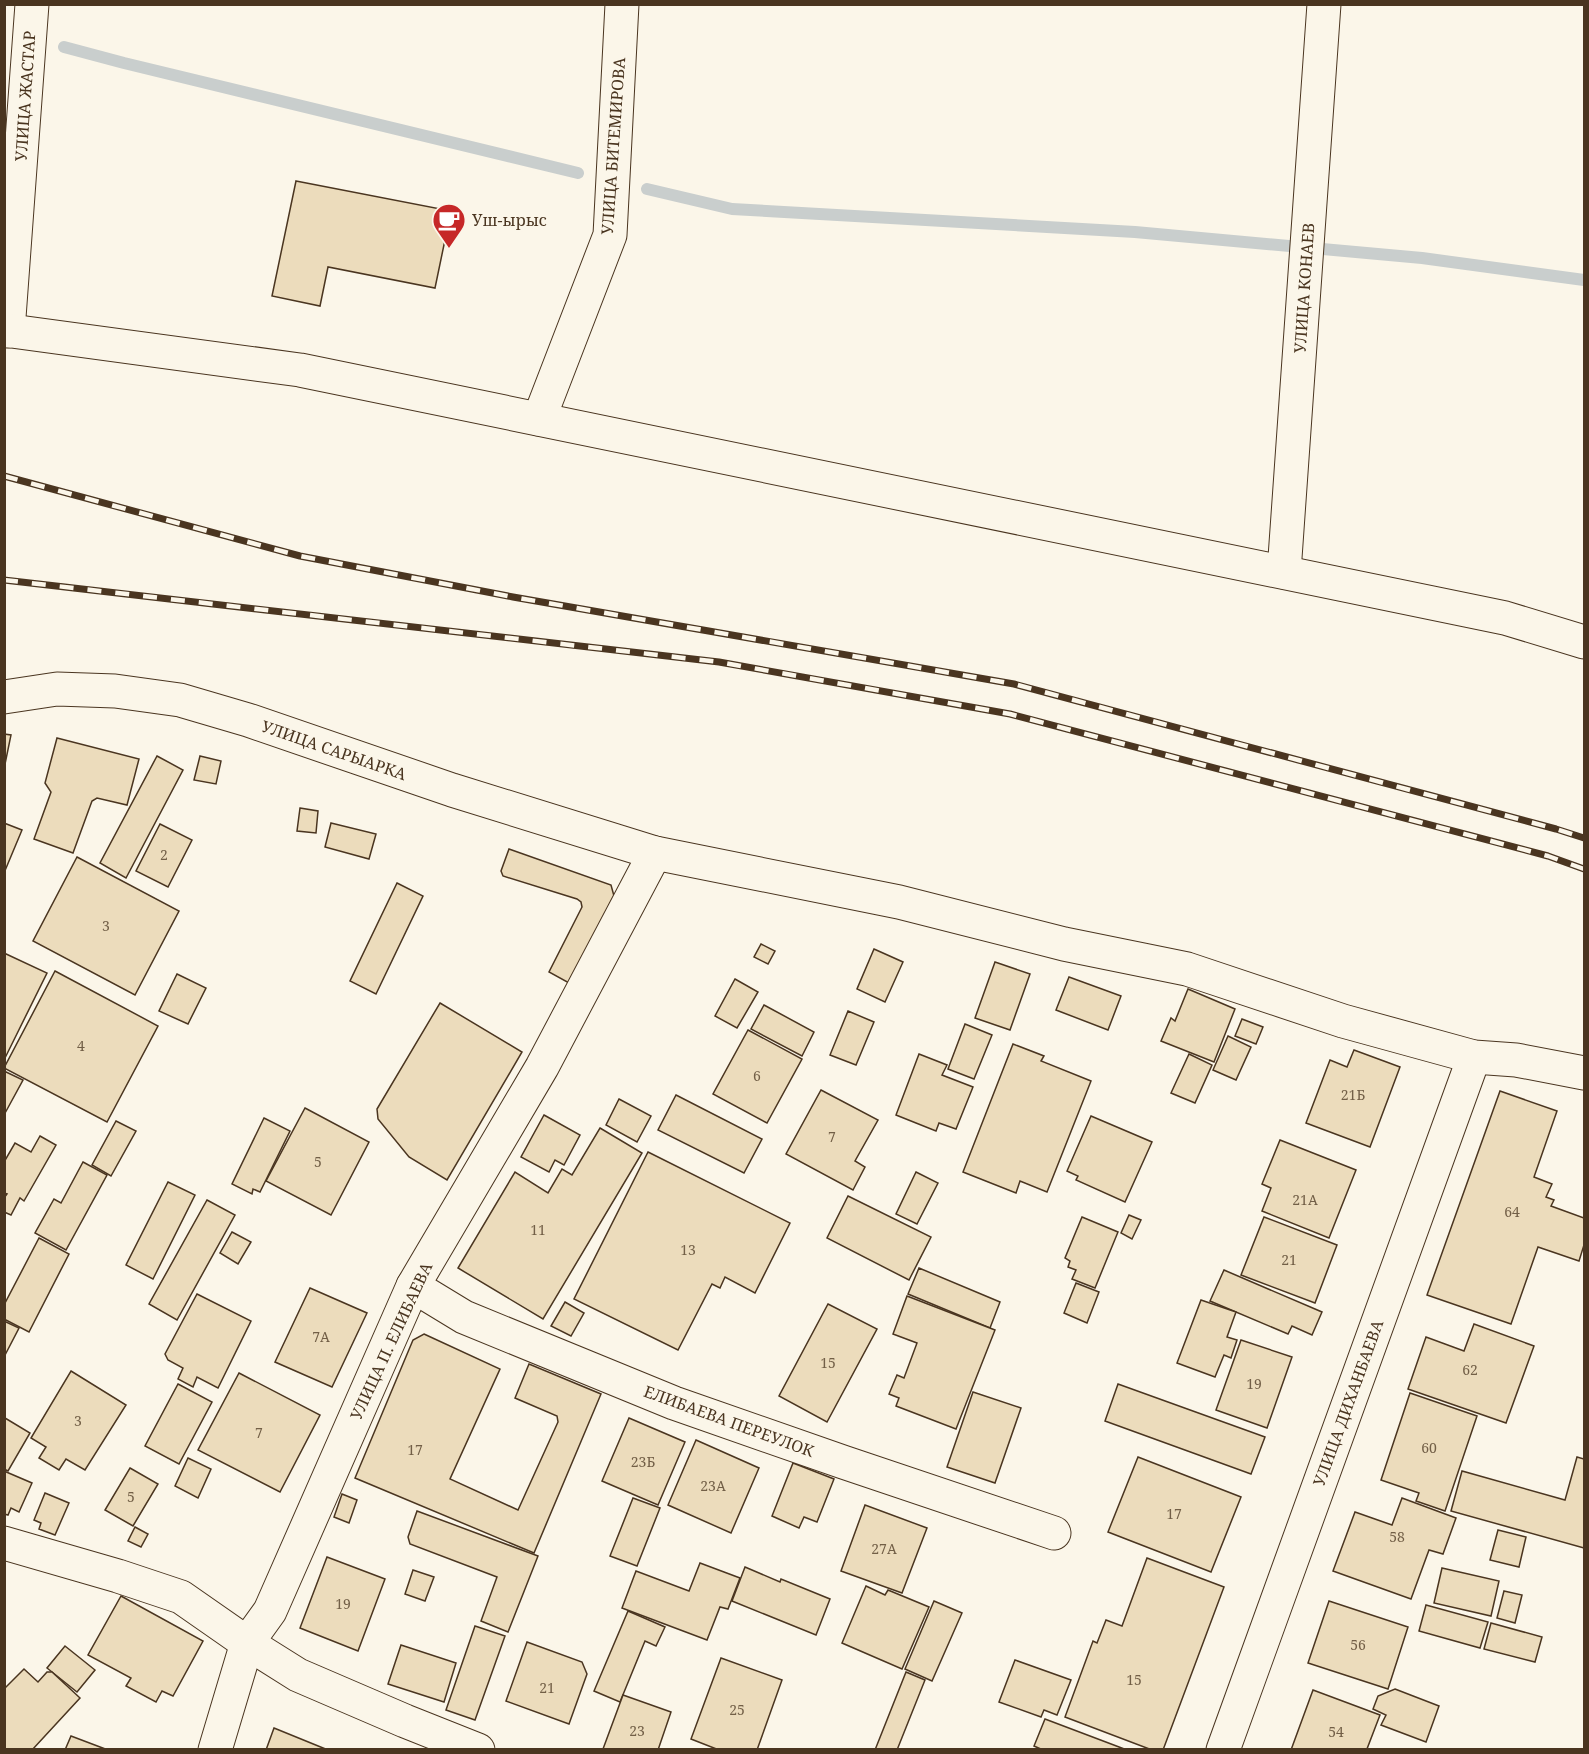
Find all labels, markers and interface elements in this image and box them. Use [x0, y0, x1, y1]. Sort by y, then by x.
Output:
street label: УЛИЦА ЖАСТАР [9, 30, 41, 162]
street label: УЛИЦА БИТЕМИРОВА [596, 56, 630, 235]
cafe icon: Уш-ырыс [431, 202, 467, 249]
place label: Уш-ырыс [472, 209, 547, 231]
street label: УЛИЦА КОНАЕВ [1288, 222, 1320, 354]
street label: УЛИЦА САРЫАРКА [258, 715, 410, 785]
house number: 2 [160, 845, 168, 864]
house number: 3 [102, 916, 110, 935]
house number: 4 [77, 1036, 85, 1055]
house number: 6 [753, 1066, 761, 1085]
house number: 21Б [1341, 1085, 1365, 1104]
house number: 7 [828, 1127, 836, 1146]
house number: 5 [314, 1152, 322, 1171]
house number: 21А [1292, 1190, 1318, 1209]
house number: 64 [1504, 1202, 1520, 1221]
house number: 11 [530, 1220, 546, 1239]
house number: 13 [680, 1240, 696, 1259]
house number: 21 [1281, 1250, 1297, 1269]
street label: УЛИЦА П. ЕЛИБАЕВА [345, 1258, 438, 1423]
street label: УЛИЦА ДИХАНБАЕВА [1308, 1316, 1389, 1489]
house number: 7А [312, 1327, 330, 1346]
house number: 15 [820, 1353, 836, 1372]
house number: 62 [1462, 1360, 1478, 1379]
house number: 19 [1246, 1374, 1262, 1393]
street label: ЕЛИБАЕВА ПЕРЕУЛОК [641, 1380, 818, 1462]
house number: 3 [74, 1411, 82, 1430]
house number: 7 [255, 1423, 263, 1442]
house number: 60 [1421, 1438, 1437, 1457]
house number: 17 [407, 1440, 423, 1459]
house number: 23Б [631, 1452, 655, 1471]
house number: 23А [700, 1476, 726, 1495]
house number: 5 [127, 1487, 135, 1506]
house number: 17 [1166, 1504, 1182, 1523]
house number: 58 [1389, 1527, 1405, 1546]
house number: 27А [871, 1539, 897, 1558]
house number: 19 [335, 1594, 351, 1613]
house number: 56 [1350, 1635, 1366, 1654]
house number: 15 [1126, 1670, 1142, 1689]
house number: 21 [539, 1678, 555, 1697]
house number: 25 [729, 1700, 745, 1719]
house number: 23 [629, 1721, 645, 1740]
house number: 54 [1328, 1722, 1344, 1741]

